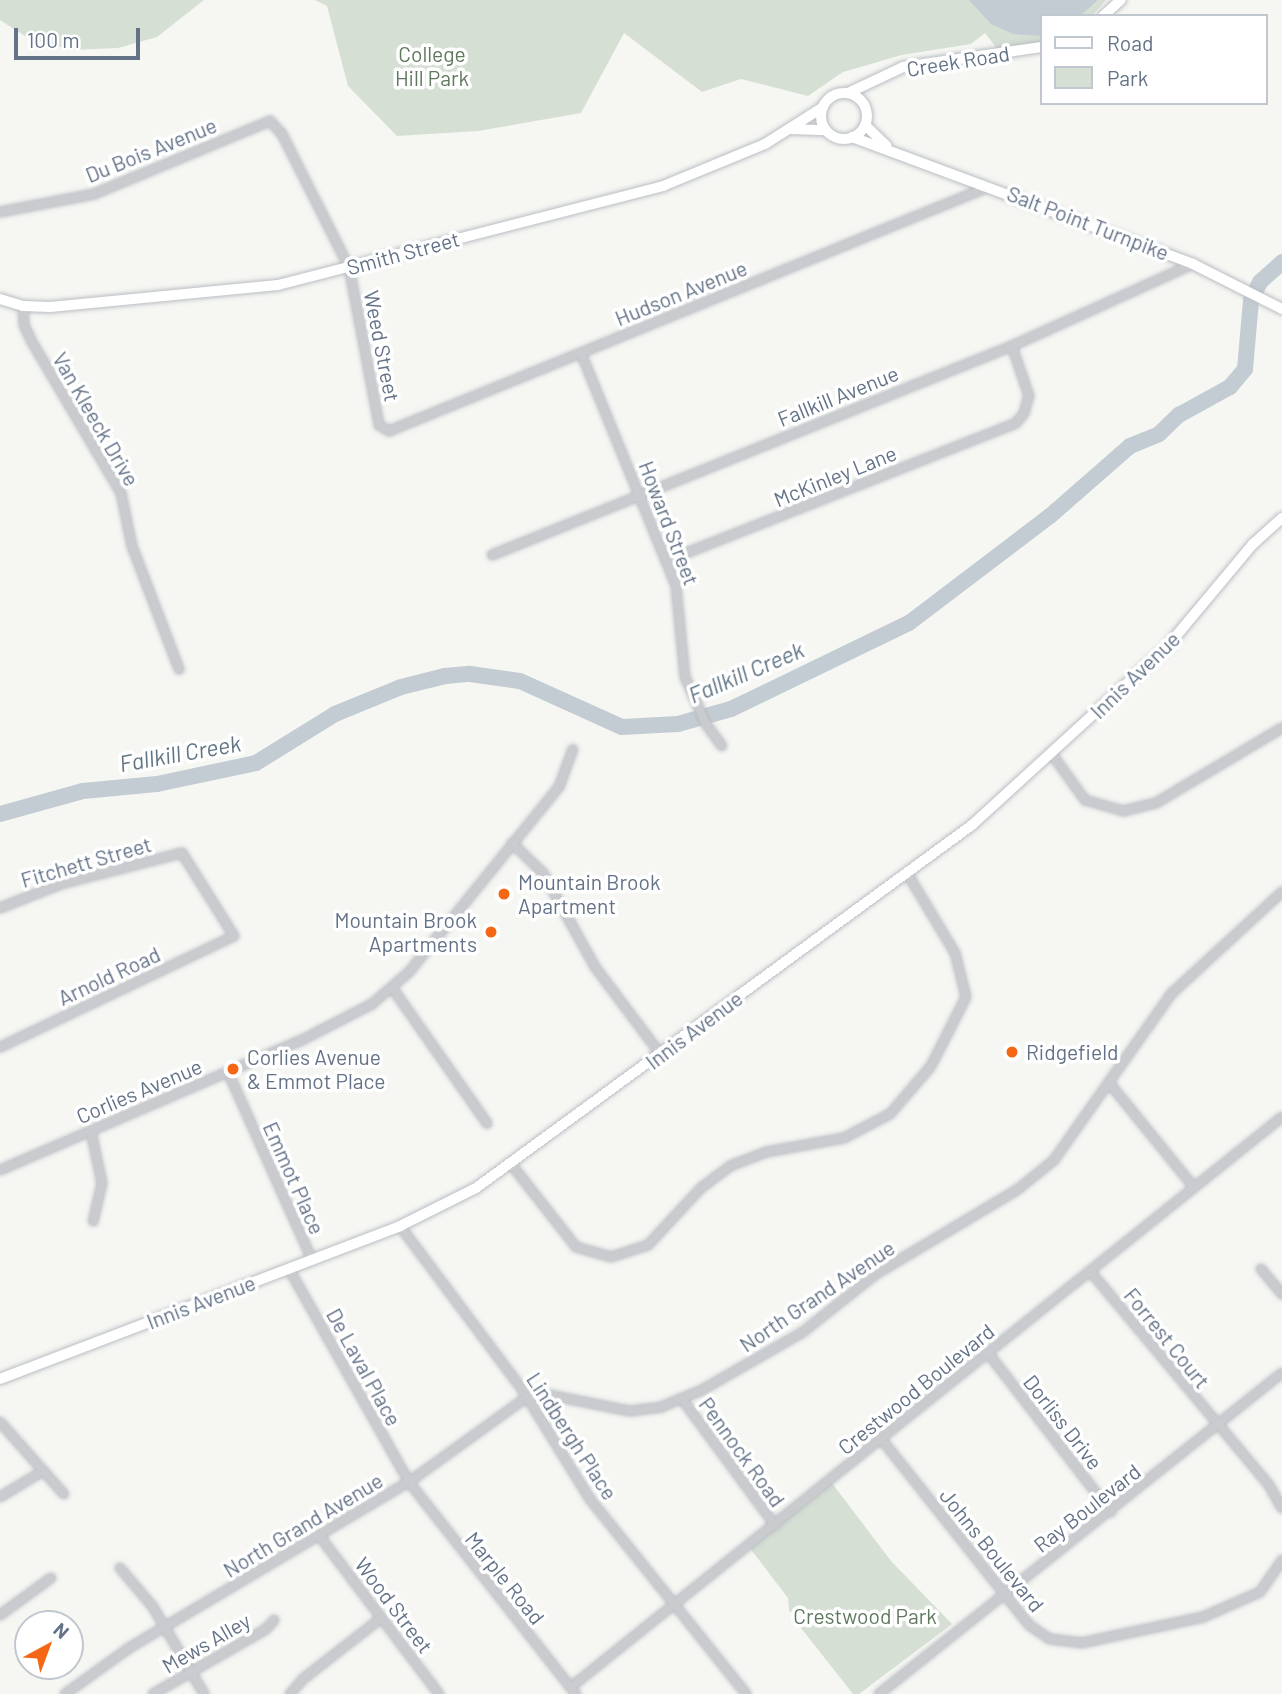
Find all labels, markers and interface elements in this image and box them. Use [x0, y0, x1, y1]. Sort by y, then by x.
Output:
scale bar [18, 14, 144, 58]
legend [1040, 14, 1268, 105]
text: 100 m [27, 27, 80, 52]
text: Road [1107, 30, 1153, 55]
street label: Creek Road [905, 40, 1011, 82]
park label: College Hill Park [395, 41, 469, 91]
text: Park [1107, 65, 1148, 90]
street label: Du Bois Avenue [82, 112, 220, 188]
street label: Salt Point Turnpike [1004, 181, 1172, 265]
street label: Smith Street [344, 226, 462, 280]
street label: Hudson Avenue [611, 255, 751, 331]
street label: Weed Street [359, 288, 405, 404]
street label: Van Kleeck Drive [48, 348, 144, 490]
street label: Fallkill Avenue [774, 360, 902, 432]
street label: McKinley Lane [770, 440, 900, 512]
street label: Howard Street [634, 457, 704, 589]
street label: Innis Avenue [1085, 626, 1185, 724]
water label: Fallkill Creek [684, 635, 808, 709]
water label: Fallkill Creek [117, 729, 243, 777]
street label: Fitchett Street [18, 831, 154, 893]
place label: Mountain Brook Apartment [518, 869, 660, 919]
marker: Mountain Brook Apartment [496, 886, 512, 902]
place label: Mountain Brook Apartments [335, 907, 477, 957]
marker: Mountain Brook Apartments [483, 924, 499, 940]
street label: Arnold Road [54, 941, 164, 1011]
street label: Innis Avenue [641, 985, 747, 1075]
place label: Ridgefield [1026, 1039, 1118, 1065]
place label: Corlies Avenue & Emmot Place [247, 1044, 386, 1094]
marker: Ridgefield [1004, 1044, 1020, 1060]
street label: Corlies Avenue [72, 1053, 206, 1129]
marker: Corlies Avenue & Emmot Place [225, 1061, 241, 1077]
street label: Emmot Place [258, 1118, 330, 1238]
street label: North Grand Avenue [735, 1235, 899, 1357]
street label: Innis Avenue [143, 1270, 259, 1334]
street label: Forrest Court [1119, 1283, 1215, 1393]
street label: De Laval Place [321, 1304, 407, 1430]
street label: Crestwood Boulevard [833, 1318, 999, 1460]
street label: Lindbergh Place [522, 1368, 622, 1504]
street label: Dorliss Drive [1018, 1370, 1108, 1474]
street label: Pennock Road [694, 1392, 790, 1512]
street label: Ray Boulevard [1029, 1459, 1145, 1557]
street label: North Grand Avenue [219, 1467, 387, 1583]
street label: Johns Boulevard [935, 1483, 1049, 1617]
street label: Marple Road [460, 1527, 550, 1629]
street label: Wood Street [350, 1552, 438, 1658]
park label: Crestwood Park [793, 1603, 937, 1629]
street label: Mews Alley [157, 1608, 255, 1678]
north arrow [14, 1610, 84, 1680]
text: N [49, 1617, 74, 1643]

